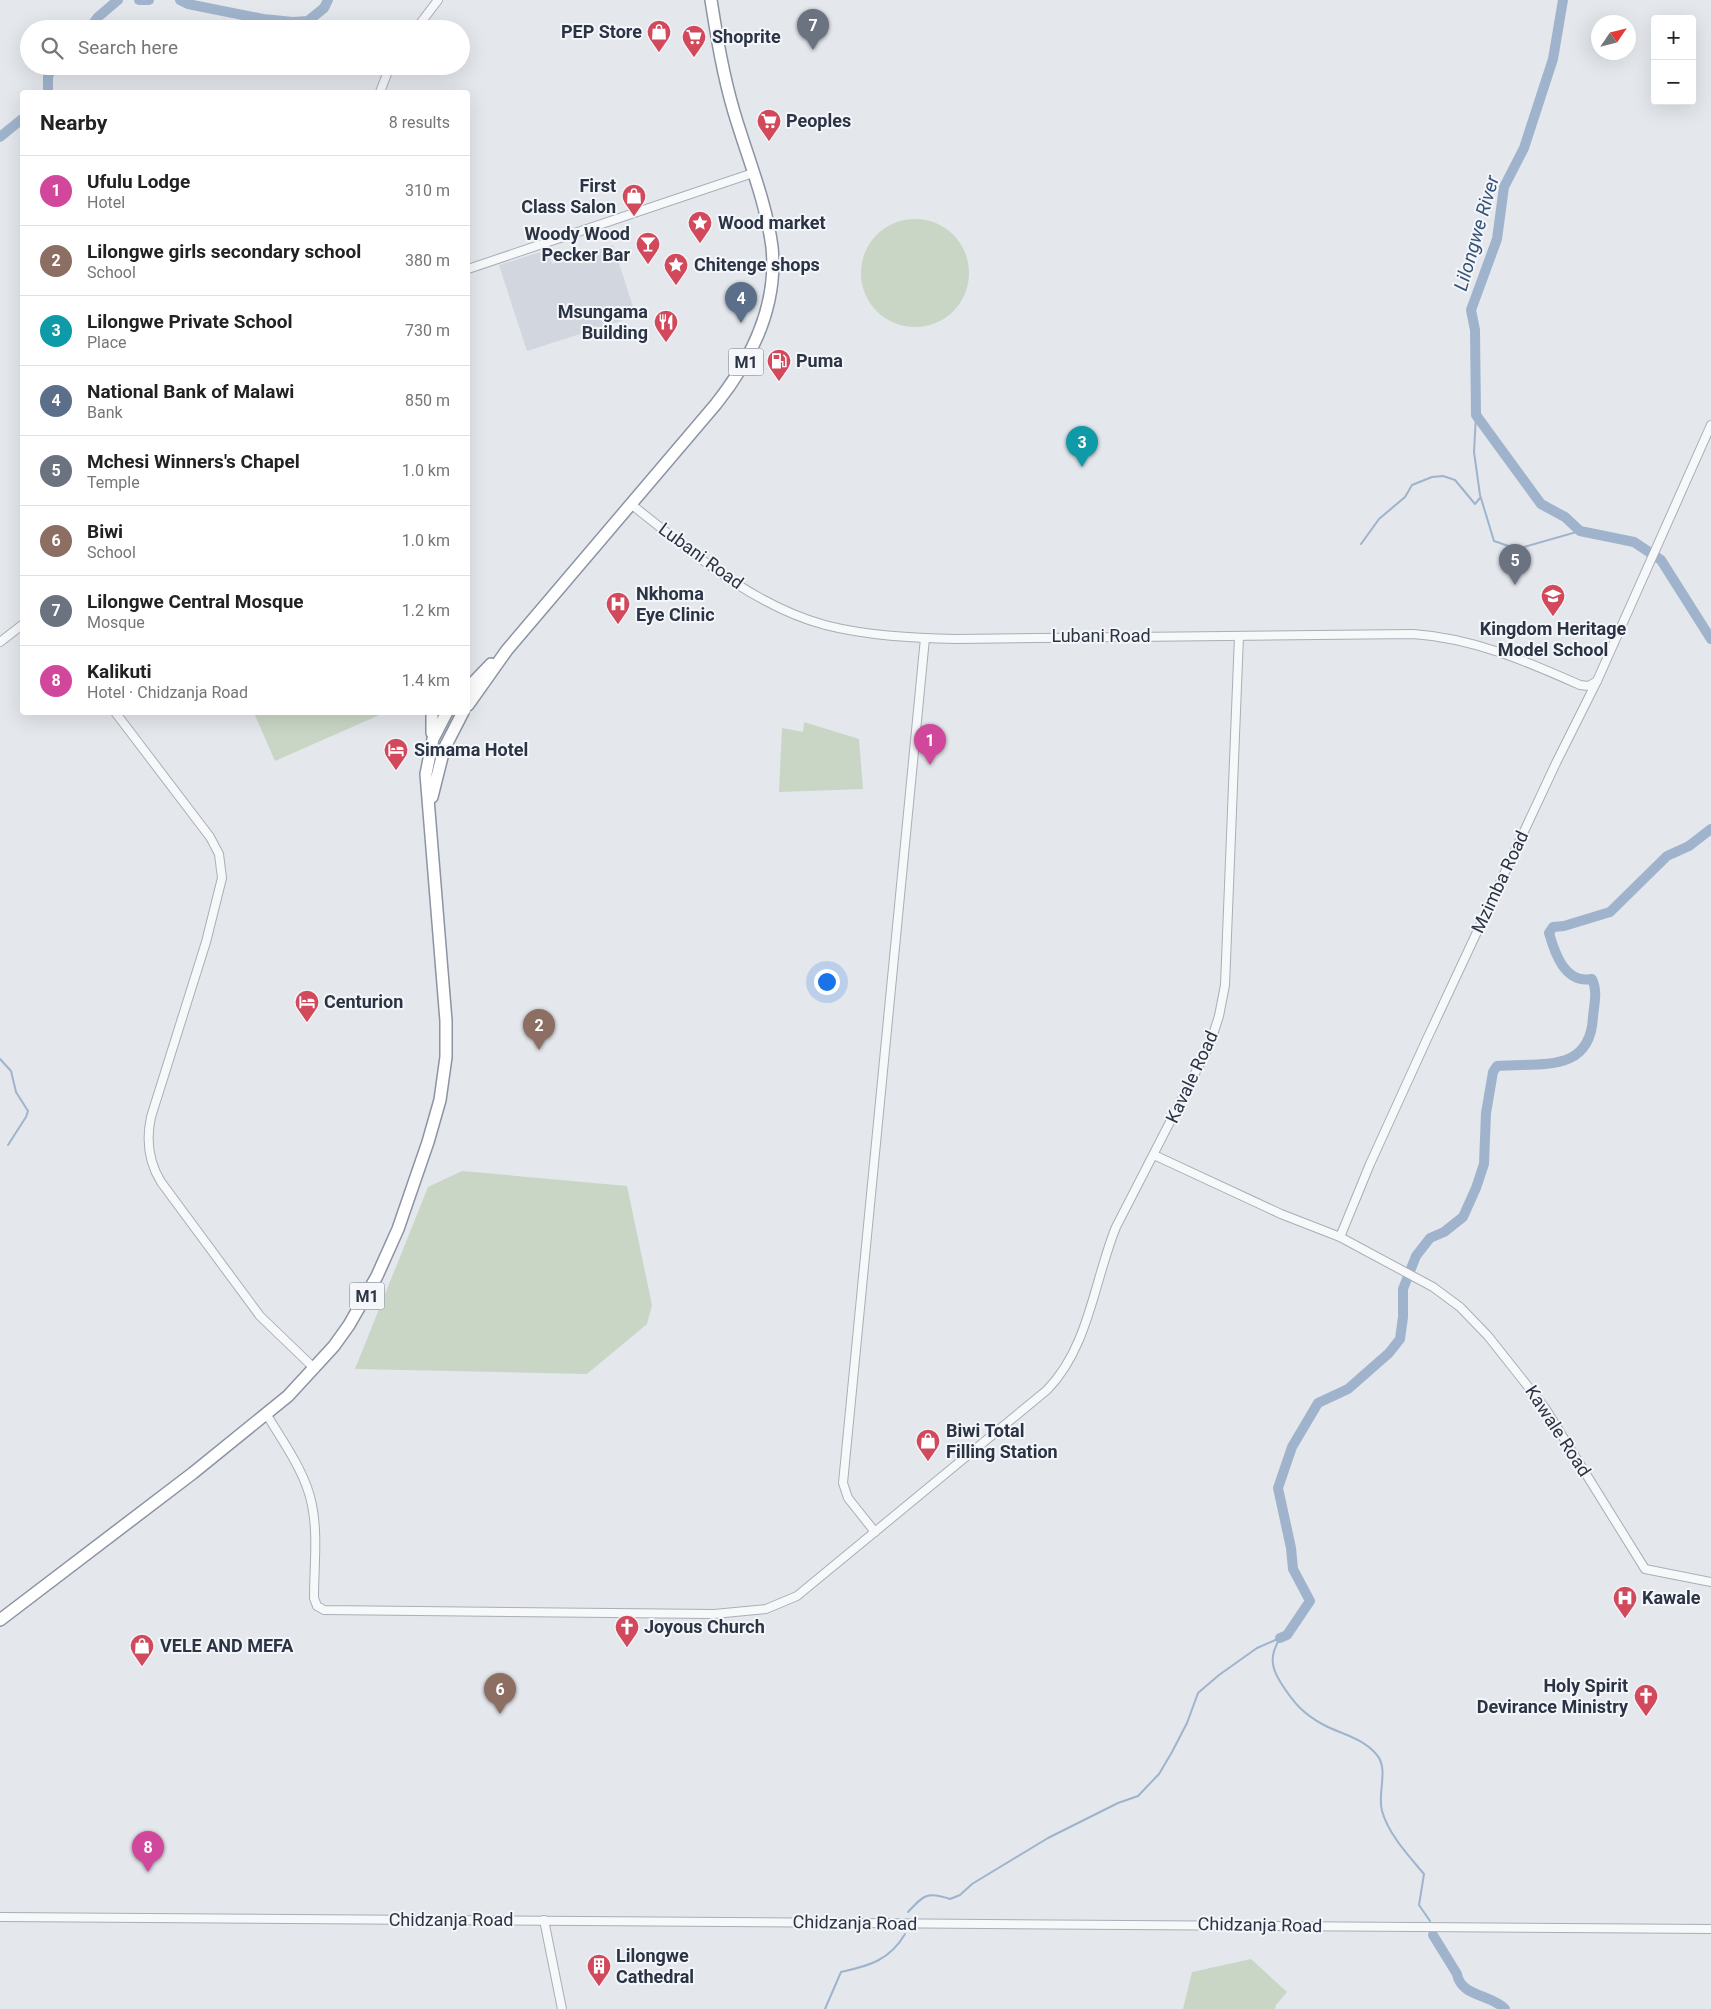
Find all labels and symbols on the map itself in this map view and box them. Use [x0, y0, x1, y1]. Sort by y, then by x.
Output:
pin: 7 [797, 9, 829, 50]
north arrow [1591, 15, 1636, 60]
shop icon: PEP Store [646, 19, 672, 53]
place label: PEP Store [561, 21, 642, 42]
supermarket icon: Shoprite [681, 24, 707, 58]
place label: Shoprite [712, 26, 781, 47]
supermarket icon: Peoples [756, 108, 782, 142]
place label: Peoples [786, 110, 851, 131]
water label: Lilongwe River [1449, 172, 1504, 293]
place label: First Class Salon [521, 175, 616, 217]
shop icon: First Class Salon [621, 183, 647, 217]
place icon: Wood market [687, 210, 713, 244]
place label: Wood market [718, 212, 825, 233]
place label: Woody Wood Pecker Bar [525, 223, 630, 265]
bar icon: Woody Wood Pecker Bar [635, 231, 661, 265]
place icon: Chitenge shops [663, 252, 689, 286]
place label: Chitenge shops [694, 254, 820, 275]
pin: 4 [725, 282, 757, 323]
place label: Msungama Building [558, 301, 648, 343]
restaurant icon: Msungama Building [653, 309, 679, 343]
road number: M1 [728, 348, 764, 376]
fuel station icon: Puma [766, 348, 792, 382]
place label: Puma [796, 350, 843, 371]
pin: 3 [1066, 426, 1098, 467]
street label: Lubani Road [655, 518, 748, 593]
pin: 5 [1499, 544, 1531, 585]
place label: Nkhoma Eye Clinic [636, 583, 715, 625]
school or university icon: Kingdom Heritage Model School [1540, 583, 1566, 617]
hospital icon: Nkhoma Eye Clinic [605, 591, 631, 625]
place label: Kingdom Heritage Model School [1480, 618, 1627, 660]
street label: Lubani Road [1051, 625, 1151, 646]
pin: 1 [914, 724, 946, 765]
hotel icon: Simama Hotel [383, 737, 409, 771]
place label: Simama Hotel [414, 739, 528, 760]
street label: Mzimba Road [1467, 827, 1532, 936]
your location [814, 969, 840, 995]
hotel icon: Centurion [294, 989, 320, 1023]
place label: Centurion [324, 991, 403, 1012]
pin: 2 [523, 1009, 555, 1050]
street label: Kavale Road [1161, 1027, 1222, 1126]
road number: M1 [350, 1282, 384, 1310]
street label: Kawale Road [1521, 1381, 1596, 1480]
place label: Biwi Total Filling Station [946, 1420, 1058, 1462]
shop icon: Biwi Total Filling Station [915, 1428, 941, 1462]
hospital icon: Kawale [1612, 1585, 1638, 1619]
place label: Kawale [1642, 1587, 1701, 1608]
church icon: Joyous Church [614, 1614, 640, 1648]
place label: Joyous Church [644, 1616, 765, 1637]
shop icon: VELE AND MEFA [129, 1633, 155, 1667]
place label: VELE AND MEFA [160, 1635, 294, 1656]
pin: 6 [484, 1673, 516, 1714]
place label: Holy Spirit Devirance Ministry [1477, 1675, 1629, 1717]
church icon: Holy Spirit Devirance Ministry [1633, 1683, 1659, 1717]
pin: 8 [132, 1831, 164, 1872]
street label: Chidzanja Road [389, 1909, 513, 1930]
street label: Chidzanja Road [792, 1911, 918, 1934]
street label: Chidzanja Road [1197, 1913, 1323, 1936]
place label: Lilongwe Cathedral [616, 1945, 694, 1987]
building icon: Lilongwe Cathedral [586, 1953, 612, 1987]

